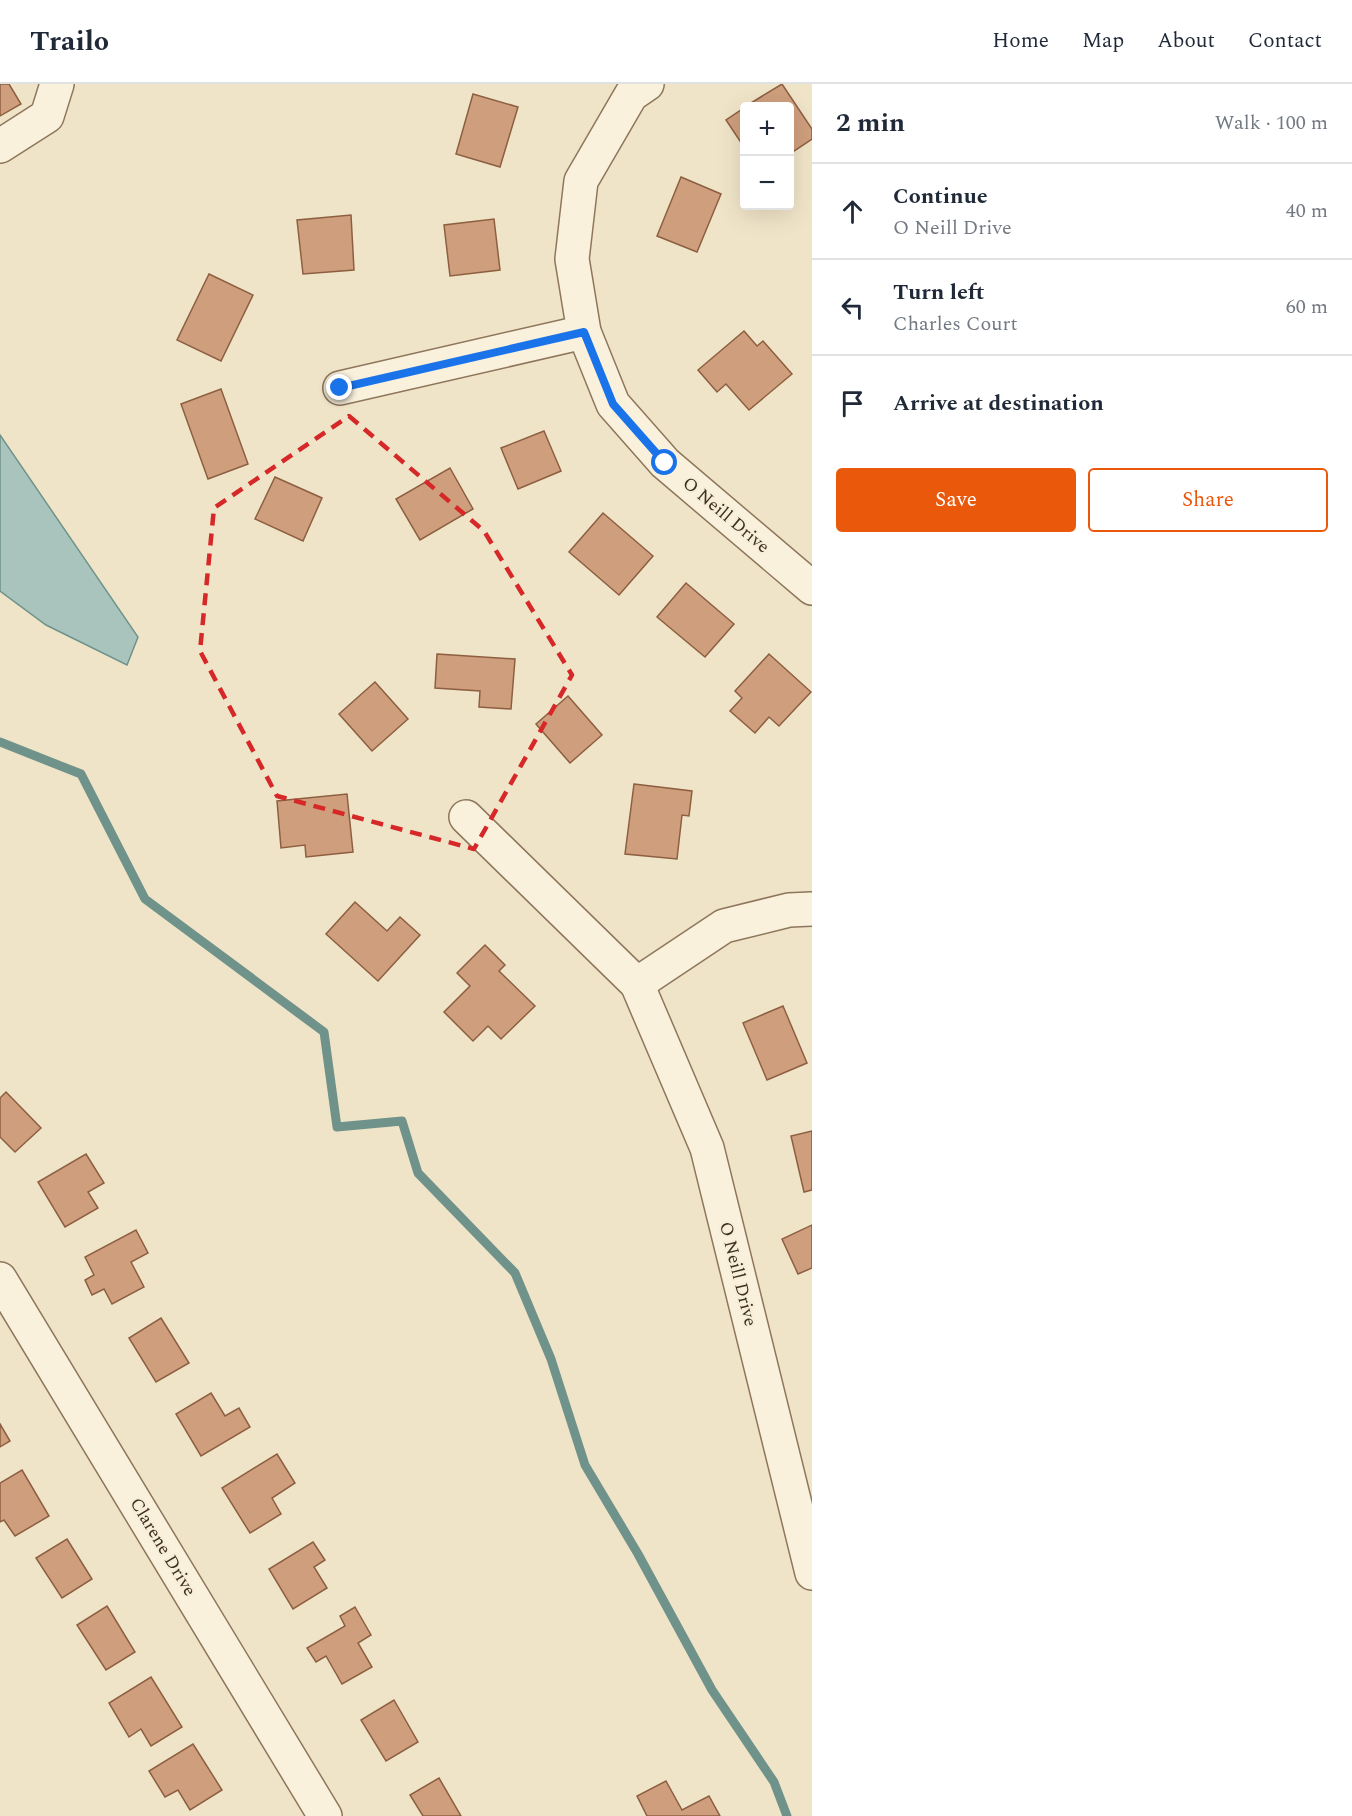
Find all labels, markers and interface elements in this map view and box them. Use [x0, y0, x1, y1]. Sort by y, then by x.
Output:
text: Trailo [30, 20, 109, 63]
text: Home [992, 25, 1049, 57]
text: Map [1082, 25, 1124, 57]
text: About [1157, 25, 1215, 57]
text: Contact [1248, 25, 1322, 57]
map controls [740, 102, 794, 210]
button: + [740, 102, 794, 156]
text: 2 min [836, 103, 905, 143]
text: Walk · 100 m [1215, 108, 1328, 138]
button: − [740, 156, 794, 210]
text: Continue [893, 180, 988, 213]
icon: ahead [836, 195, 869, 228]
text: 40 m [1286, 196, 1328, 226]
text: O Neill Drive [893, 213, 1012, 243]
text: Turn left [893, 276, 985, 309]
icon: left [836, 291, 869, 324]
text: 60 m [1286, 292, 1328, 322]
text: Charles Court [893, 309, 1018, 339]
route end [326, 374, 352, 400]
icon: arrive [836, 387, 869, 420]
text: Arrive at destination [893, 387, 1104, 420]
route start [651, 449, 677, 475]
button: Save [836, 468, 1076, 532]
button: Share [1088, 468, 1328, 532]
street label: O Neill Drive [676, 470, 776, 560]
street label: O Neill Drive [712, 1219, 764, 1329]
street label: Clarene Drive [123, 1493, 203, 1601]

